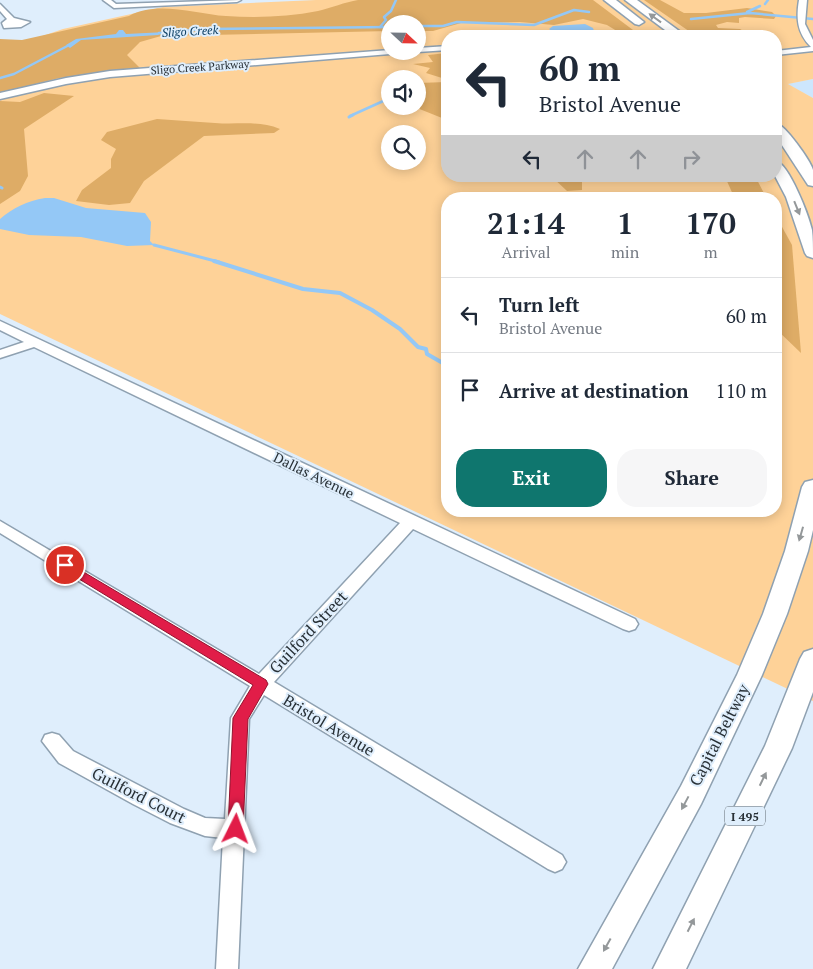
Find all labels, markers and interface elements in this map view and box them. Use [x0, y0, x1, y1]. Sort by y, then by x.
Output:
one-way arrow [648, 13, 662, 23]
north arrow [381, 15, 426, 60]
map controls [381, 15, 426, 170]
water label: Sligo Creek [161, 22, 219, 40]
text: 60 m [539, 45, 620, 91]
icon: left [456, 50, 521, 115]
street label: Sligo Creek Parkway [150, 57, 250, 77]
button: sound [381, 70, 426, 115]
text: Bristol Avenue [539, 89, 681, 118]
button: search [381, 125, 426, 170]
icon: left [518, 145, 546, 173]
icon: ahead [571, 145, 599, 173]
icon: ahead [624, 145, 652, 173]
icon: right [677, 145, 705, 173]
one-way arrow [793, 201, 801, 216]
text: 21:14 [487, 203, 565, 243]
text: 1 [617, 203, 634, 243]
text: 170 [685, 203, 736, 243]
text: Arrival [501, 241, 551, 263]
text: min [611, 241, 639, 263]
text: m [704, 241, 717, 263]
text: Turn left [499, 292, 580, 317]
icon: left [456, 301, 484, 329]
text: 60 m [726, 303, 767, 328]
text: Bristol Avenue [499, 317, 602, 339]
icon: arrive [456, 376, 484, 404]
text: Arrive at destination [499, 378, 688, 403]
text: 110 m [716, 378, 767, 403]
street label: Dallas Avenue [271, 447, 357, 503]
button: Exit [456, 449, 607, 507]
button: Share [617, 449, 767, 507]
one-way arrow [797, 527, 805, 542]
pin [44, 544, 86, 586]
icon: arrive [51, 551, 79, 579]
street label: Guilford Street [264, 586, 352, 678]
street label: Capital Beltway [684, 680, 755, 790]
street label: Bristol Avenue [279, 689, 379, 761]
street label: Guilford Court [88, 762, 190, 828]
one-way arrow [758, 772, 767, 787]
one-way arrow [681, 796, 689, 810]
position arrow [209, 802, 261, 854]
road number: I 495 [725, 806, 765, 826]
one-way arrow [687, 918, 695, 933]
one-way arrow [603, 938, 611, 953]

